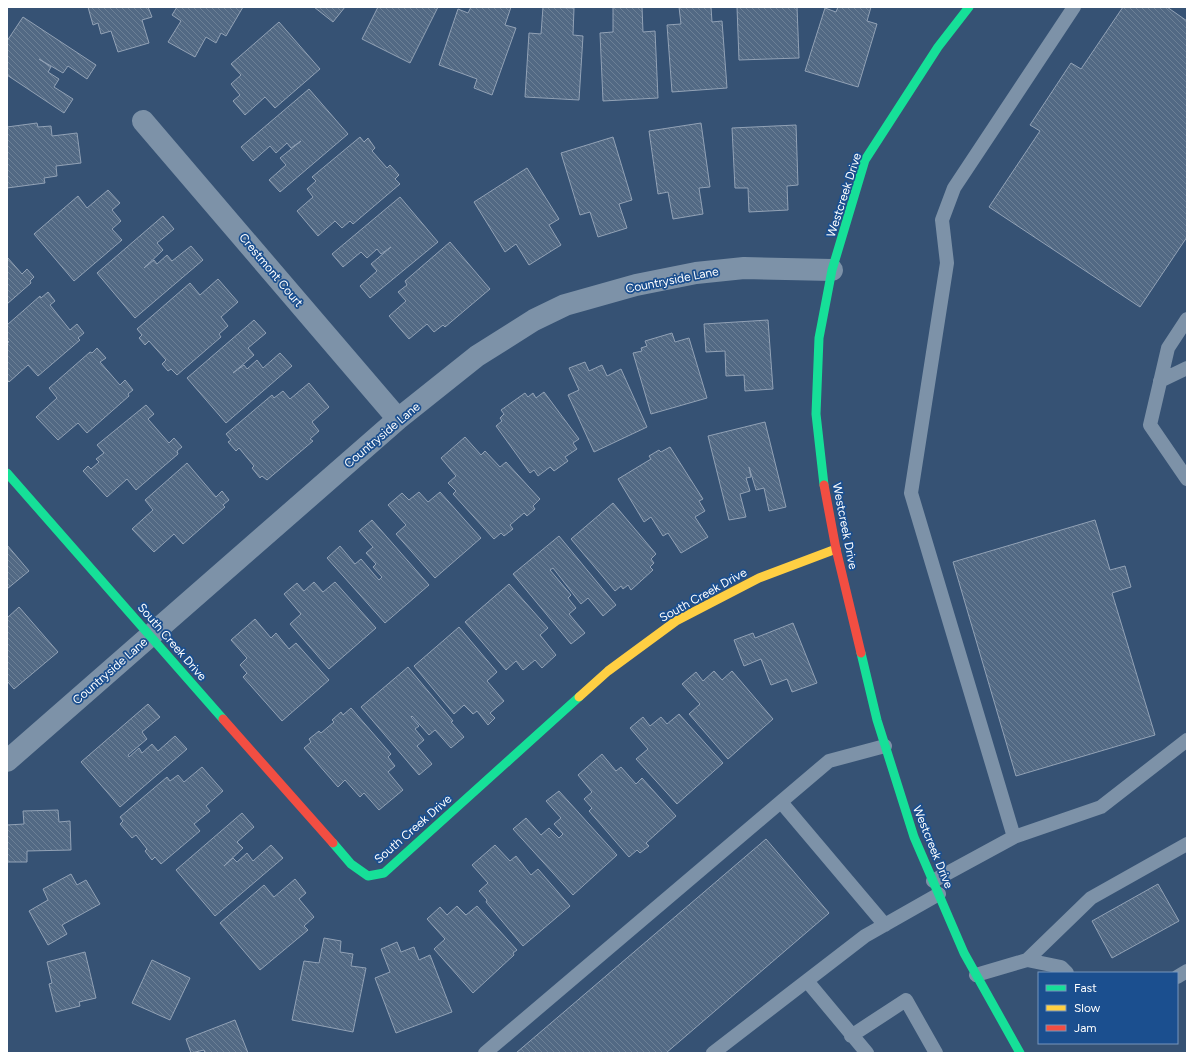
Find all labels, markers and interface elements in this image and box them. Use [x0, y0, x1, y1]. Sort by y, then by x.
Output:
street label: Westcreek Drive [824, 151, 864, 239]
street label: Crestmont Court [236, 230, 306, 310]
street label: Countryside Lane [624, 264, 720, 296]
street label: Countryside Lane [341, 399, 423, 471]
street label: Westcreek Drive [830, 482, 860, 571]
street label: South Creek Drive [657, 565, 749, 625]
street label: South Creek Drive [135, 601, 210, 684]
street label: Countryside Lane [70, 634, 151, 707]
street label: South Creek Drive [372, 791, 455, 866]
street label: Westcreek Drive [910, 804, 956, 891]
legend [1038, 972, 1178, 1044]
text: Fast [1074, 981, 1097, 995]
text: Slow [1074, 1001, 1101, 1015]
text: Jam [1074, 1021, 1097, 1035]

